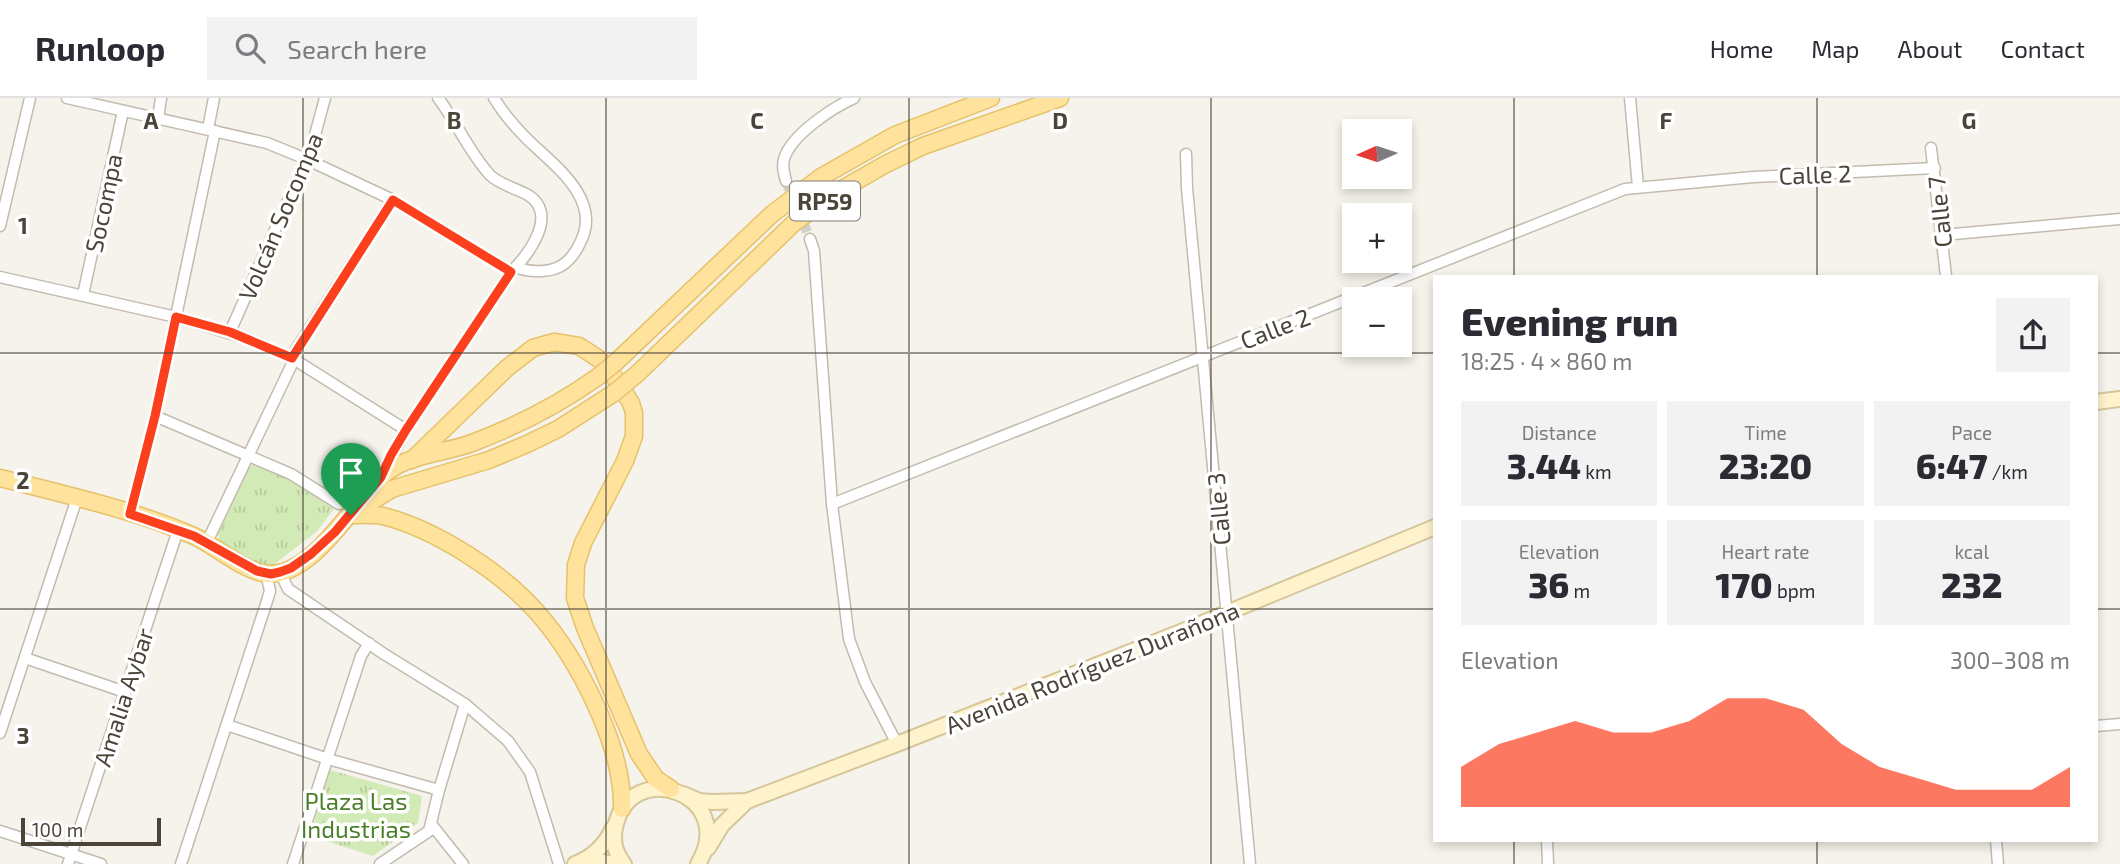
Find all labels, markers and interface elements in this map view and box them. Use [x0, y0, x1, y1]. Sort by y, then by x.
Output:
search box [207, 17, 697, 80]
text: Runloop [35, 28, 165, 68]
icon: search [231, 29, 269, 67]
text: Search here [287, 33, 427, 64]
text: Home [1710, 34, 1773, 63]
text: Map [1811, 34, 1859, 63]
text: About [1897, 34, 1963, 63]
text: Contact [2001, 34, 2085, 63]
text: A [143, 106, 159, 134]
text: B [447, 106, 461, 134]
text: C [750, 106, 764, 134]
text: D [1052, 106, 1068, 134]
text: F [1660, 106, 1673, 134]
text: G [1962, 106, 1976, 134]
north arrow [1342, 119, 1412, 189]
map controls [1342, 119, 1412, 357]
street label: Volcán Socompa [232, 128, 328, 304]
street label: Socompa [78, 151, 128, 255]
street label: Calle 2 [1778, 158, 1852, 190]
street label: Calle 7 [1921, 175, 1957, 249]
road number: RP59 [790, 181, 860, 220]
button: + [1342, 203, 1412, 273]
text: 1 [18, 211, 28, 239]
button: − [1342, 287, 1412, 357]
text: Evening run [1461, 298, 1678, 344]
button: share [1996, 298, 2070, 372]
street label: Calle 2 [1236, 301, 1314, 355]
text: 18:25 · 4 × 860 m [1461, 347, 1632, 375]
text: Distance [1522, 421, 1597, 444]
text: Time [1744, 421, 1787, 444]
text: Pace [1951, 421, 1992, 444]
pin [321, 443, 381, 515]
text: 3.44 [1507, 444, 1581, 486]
text: 23:20 [1719, 444, 1812, 486]
text: 6:47 [1916, 444, 1988, 486]
icon: arrive [332, 454, 370, 492]
text: km [1581, 460, 1612, 483]
text: /km [1988, 460, 2028, 483]
text: 2 [16, 466, 30, 494]
street label: Calle 3 [1200, 472, 1236, 546]
text: Elevation [1519, 540, 1599, 563]
text: Heart rate [1722, 540, 1809, 563]
text: kcal [1954, 540, 1989, 563]
text: 36 [1528, 563, 1569, 605]
text: 170 [1716, 563, 1773, 605]
text: 232 [1941, 563, 2003, 605]
text: m [1569, 579, 1590, 602]
text: bpm [1773, 579, 1815, 602]
street label: Avenida Rodríguez Durañona [941, 595, 1243, 739]
street label: Amalia Aybar [87, 624, 159, 770]
text: Elevation [1461, 646, 1559, 674]
text: 300–308 m [1950, 646, 2070, 674]
text: 3 [16, 721, 30, 749]
park label: Plaza Las Industrias [301, 786, 411, 843]
scale bar [21, 815, 161, 847]
text: 100 m [32, 818, 83, 841]

